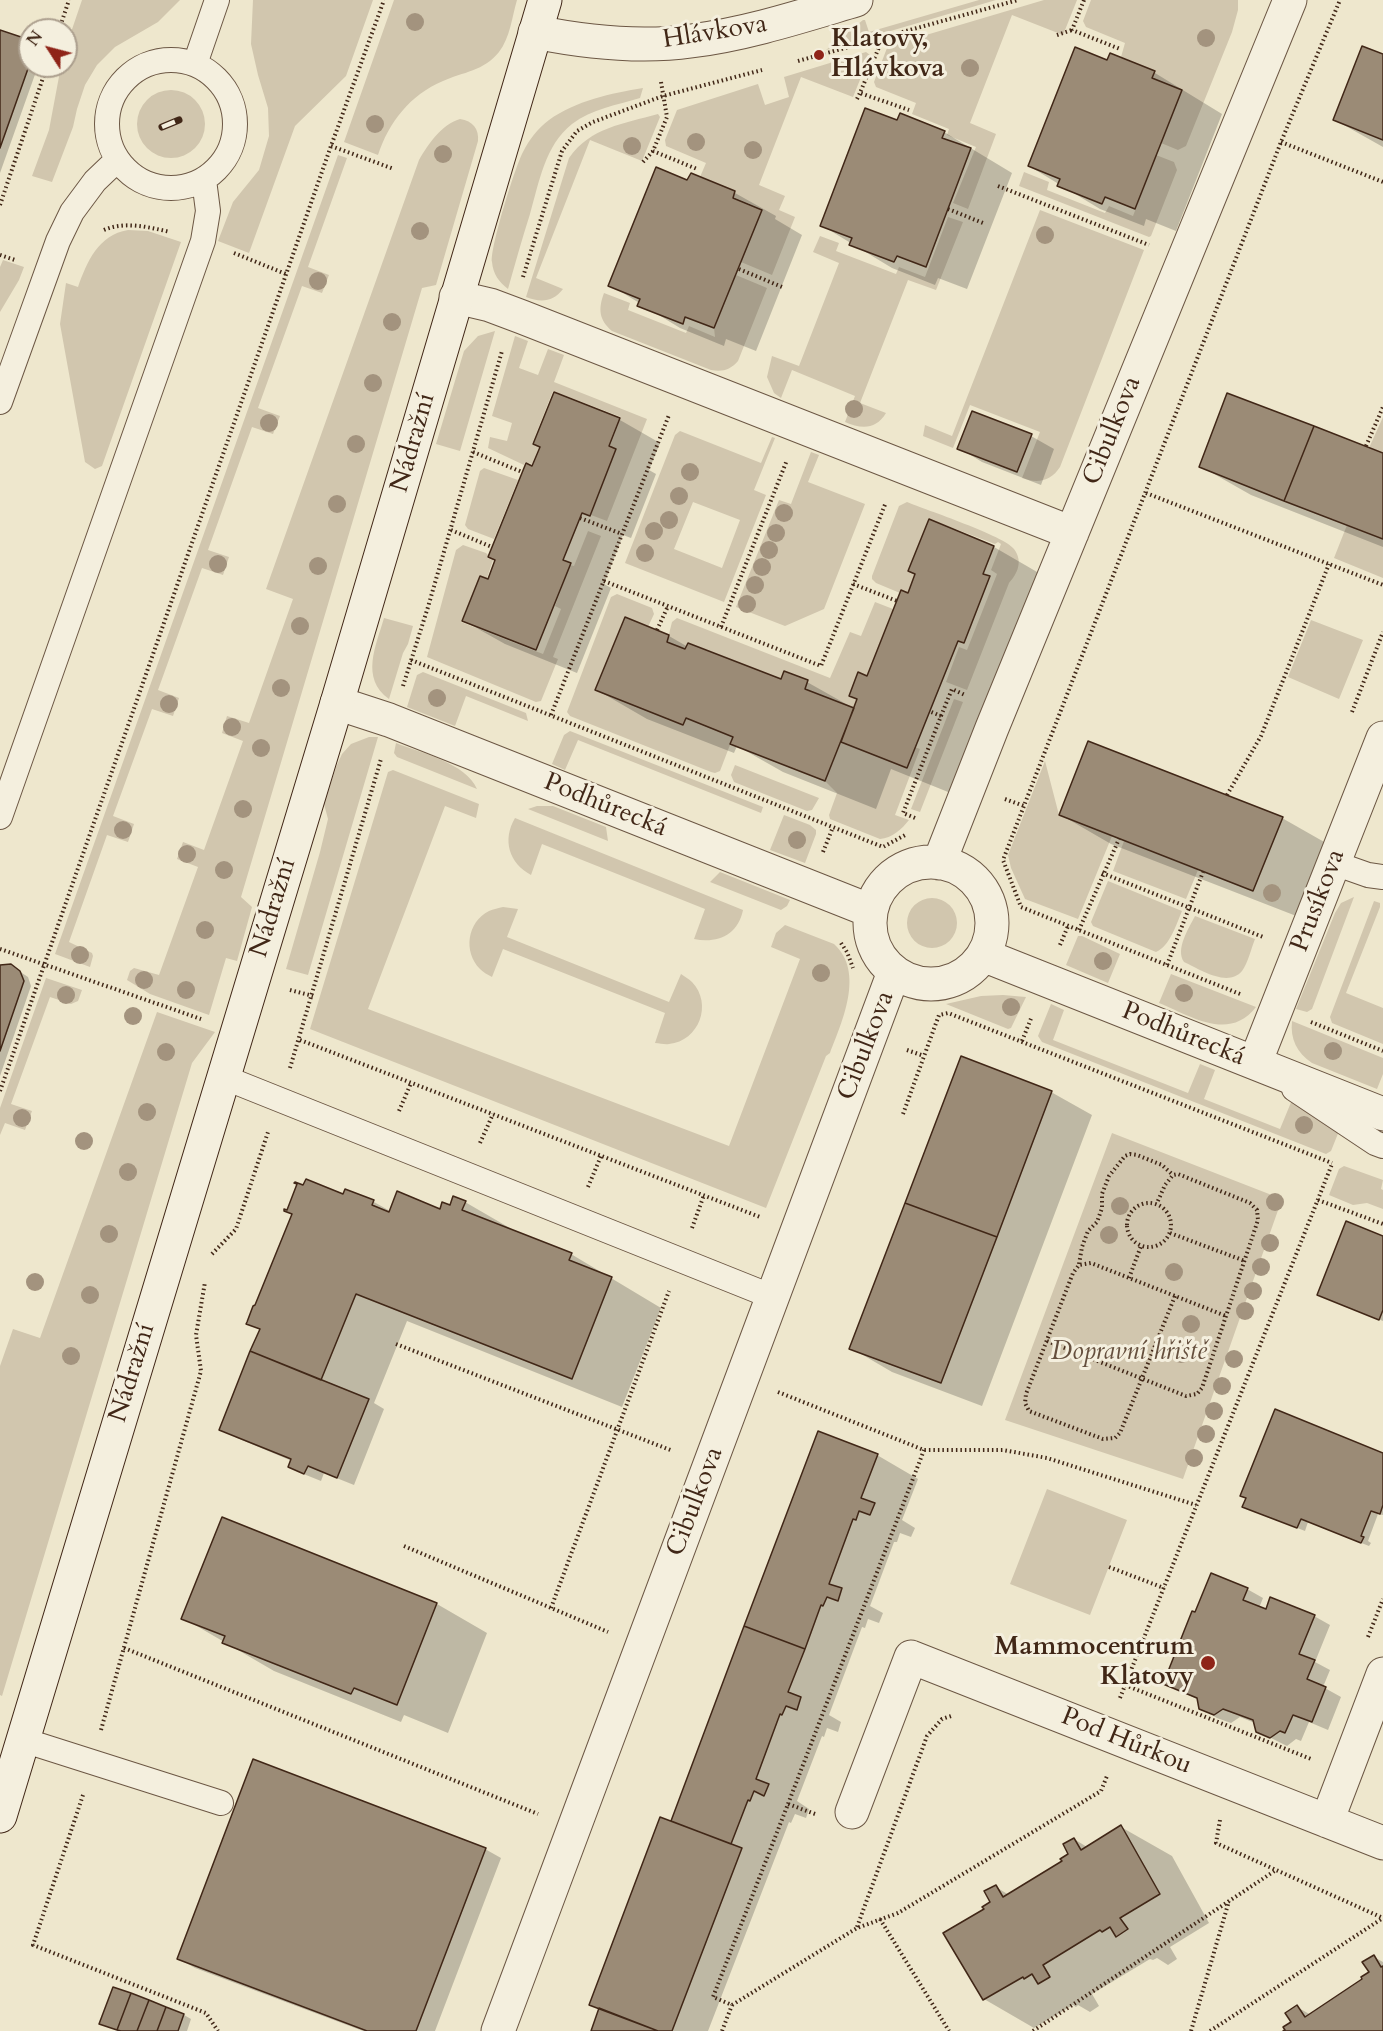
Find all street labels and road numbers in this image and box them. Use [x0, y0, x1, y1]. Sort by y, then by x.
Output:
street label: Hlávkova [661, 9, 769, 57]
street label: Cibulkova [1077, 372, 1149, 490]
street label: Nádražní [385, 390, 443, 496]
street label: Podhůrecká [539, 767, 671, 845]
street label: Prusíkova [1285, 845, 1353, 957]
street label: Nádražní [244, 855, 304, 961]
street label: Cibulkova [832, 987, 902, 1105]
street label: Podhůrecká [1117, 996, 1249, 1074]
street label: Nádražní [103, 1320, 163, 1426]
street label: Cibulkova [661, 1443, 731, 1561]
street label: Pod Hůrkou [1056, 1702, 1196, 1782]

